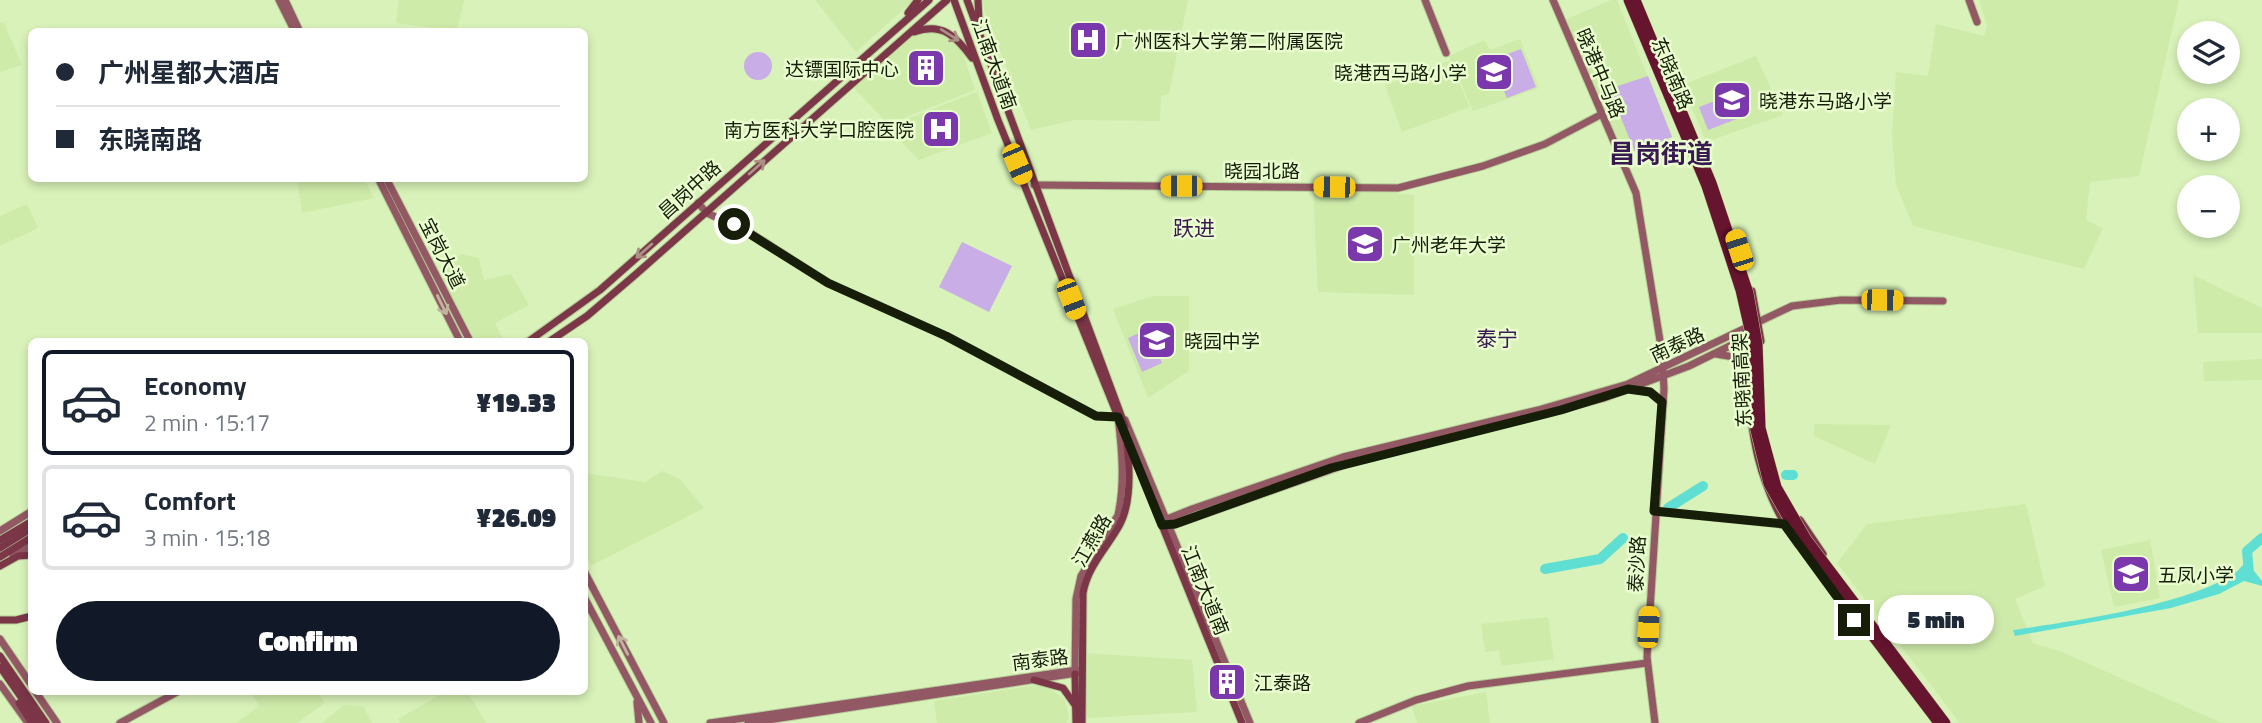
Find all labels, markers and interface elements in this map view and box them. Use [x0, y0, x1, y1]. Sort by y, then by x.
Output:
street label: 江南大道南 [965, 14, 1025, 114]
hospital icon: 广州医科大学第二附属医院 [1067, 19, 1109, 61]
map controls [2177, 21, 2240, 238]
button: layers [2177, 21, 2240, 84]
street label: 晓港中马路 [1569, 24, 1633, 122]
place label: 广州医科大学第二附属医院 [1115, 26, 1343, 55]
one-way arrow [940, 28, 960, 42]
street label: 东晓南路 [1645, 32, 1701, 114]
building icon: 达镖国际中心 [905, 47, 947, 89]
school or university icon: 晓港西马路小学 [1473, 51, 1515, 93]
text: 广州星都大酒店 [98, 53, 280, 92]
place label: 达镖国际中心 [785, 54, 899, 83]
place label: 晓港西马路小学 [1334, 58, 1467, 87]
school or university icon: 晓港东马路小学 [1711, 79, 1753, 121]
place label: 晓港东马路小学 [1759, 86, 1892, 115]
button: + [2177, 98, 2240, 161]
hospital icon: 南方医科大学口腔医院 [920, 108, 962, 150]
place label: 南方医科大学口腔医院 [724, 115, 914, 144]
text: 东晓南路 [98, 120, 202, 159]
district label: 昌岗街道 [1609, 134, 1713, 173]
car [1000, 141, 1035, 187]
street label: 昌岗中路 [651, 153, 727, 225]
street label: 晓园北路 [1224, 156, 1300, 185]
one-way arrow [748, 159, 766, 175]
button: − [2177, 175, 2240, 238]
car [1161, 176, 1203, 197]
car [1313, 176, 1356, 198]
route start [718, 208, 750, 240]
district label: 跃进 [1173, 212, 1215, 244]
street label: 宝岗大道 [413, 213, 473, 293]
school or university icon: 广州老年大学 [1344, 223, 1386, 265]
car [1723, 227, 1756, 273]
place label: 广州老年大学 [1392, 230, 1506, 259]
one-way arrow [635, 243, 653, 259]
car [1054, 276, 1089, 322]
car [1861, 289, 1904, 311]
one-way arrow [435, 294, 449, 315]
school or university icon: 晓园中学 [1136, 319, 1178, 361]
street label: 南泰路 [1645, 319, 1709, 369]
district label: 泰宁 [1476, 322, 1518, 354]
place label: 晓园中学 [1184, 326, 1260, 355]
street label: 东晓南高架 [1724, 332, 1758, 428]
text: Economy [144, 366, 246, 405]
icon: car [60, 371, 123, 434]
text: ¥19.33 [476, 383, 556, 422]
text: 2 min · 15:17 [144, 405, 270, 440]
text: Comfort [144, 481, 236, 520]
icon: car [60, 486, 123, 549]
text: ¥26.09 [476, 498, 556, 537]
street label: 江燕路 [1064, 508, 1118, 572]
text: 3 min · 15:18 [144, 520, 270, 555]
street label: 泰沙路 [1620, 535, 1652, 593]
street label: 江南大道南 [1175, 541, 1237, 639]
school or university icon: 五凤小学 [2110, 553, 2152, 595]
place label: 五凤小学 [2158, 560, 2234, 589]
callout: 5 min [1878, 596, 1994, 644]
button: Confirm [56, 601, 560, 681]
text: 5 min [1907, 602, 1965, 637]
route end [1838, 604, 1870, 636]
car [1637, 605, 1660, 649]
one-way arrow [615, 635, 629, 656]
street label: 南泰路 [1010, 641, 1070, 677]
building icon: 江泰路 [1206, 661, 1248, 703]
place label: 江泰路 [1254, 668, 1311, 697]

